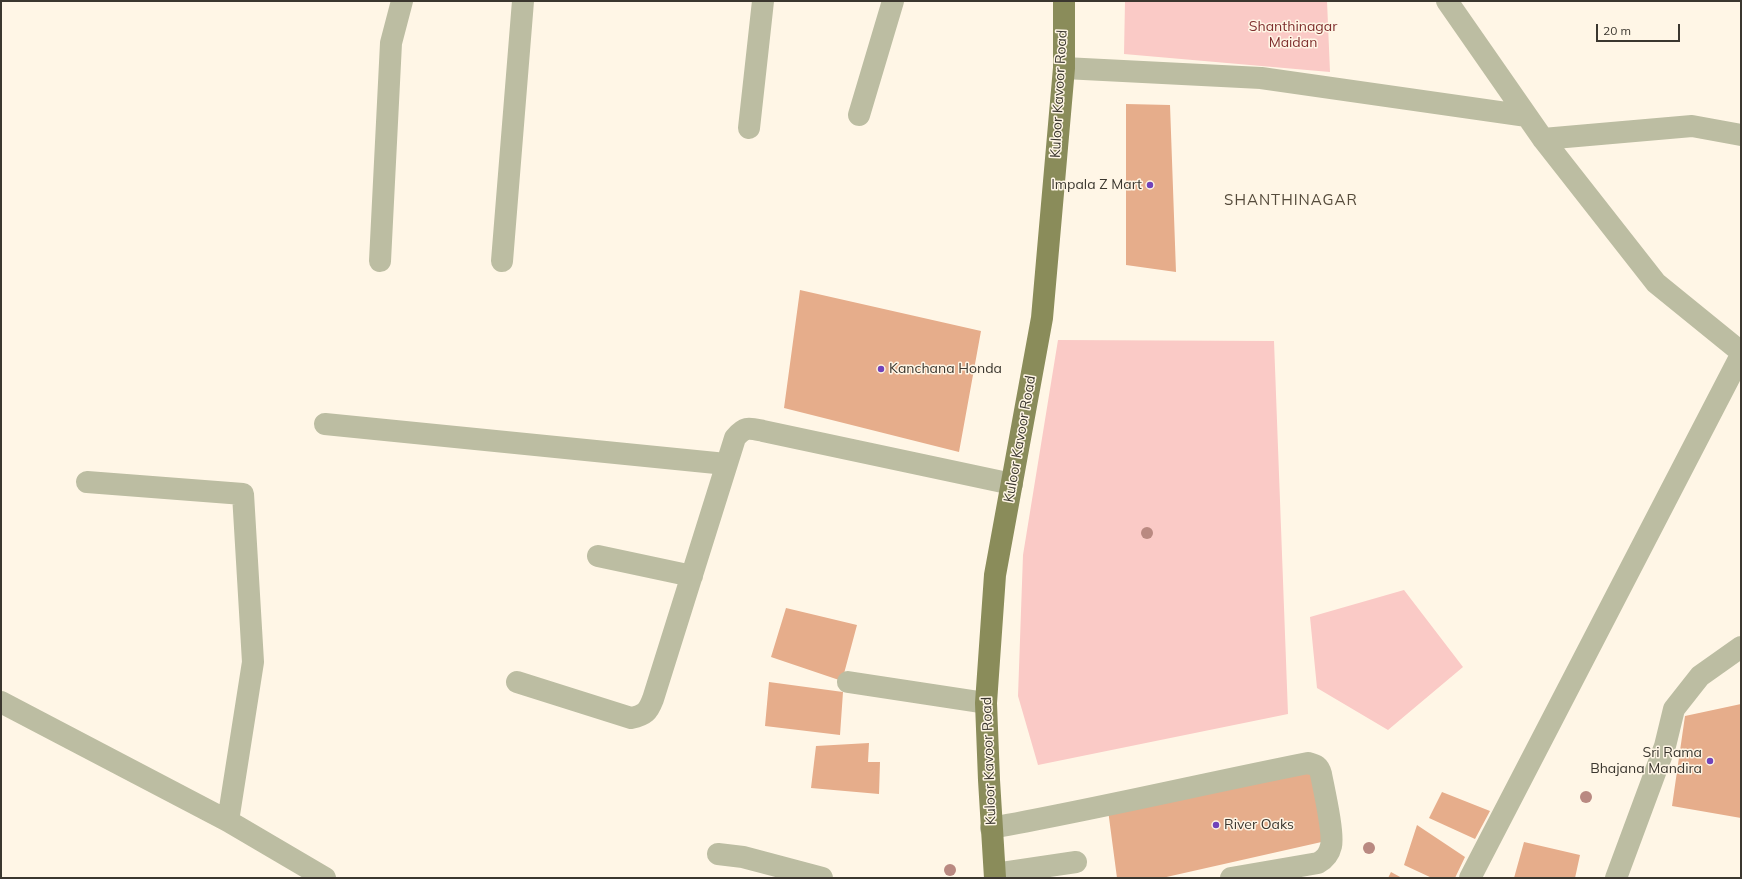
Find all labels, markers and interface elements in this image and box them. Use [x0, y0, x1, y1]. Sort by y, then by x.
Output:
scale bar [1598, 16, 1682, 42]
park label: Shanthinagar Maidan [1249, 19, 1337, 52]
text: 20 m [1603, 23, 1631, 38]
street label: Kuloor Kavoor Road [1047, 29, 1071, 159]
place label: Impala Z Mart [1051, 177, 1142, 193]
marker: Impala Z Mart [1145, 180, 1155, 190]
district label: SHANTHINAGAR [1224, 191, 1358, 209]
place label: Kanchana Honda [889, 361, 1002, 377]
marker: Kanchana Honda [876, 364, 886, 374]
street label: Kuloor Kavoor Road [1001, 374, 1039, 504]
street label: Kuloor Kavoor Road [978, 697, 1000, 825]
place label: Sri Rama Bhajana Mandira [1590, 745, 1702, 778]
marker: Sri Rama Bhajana Mandira [1705, 756, 1715, 766]
place label: River Oaks [1224, 817, 1294, 833]
marker: River Oaks [1211, 820, 1221, 830]

